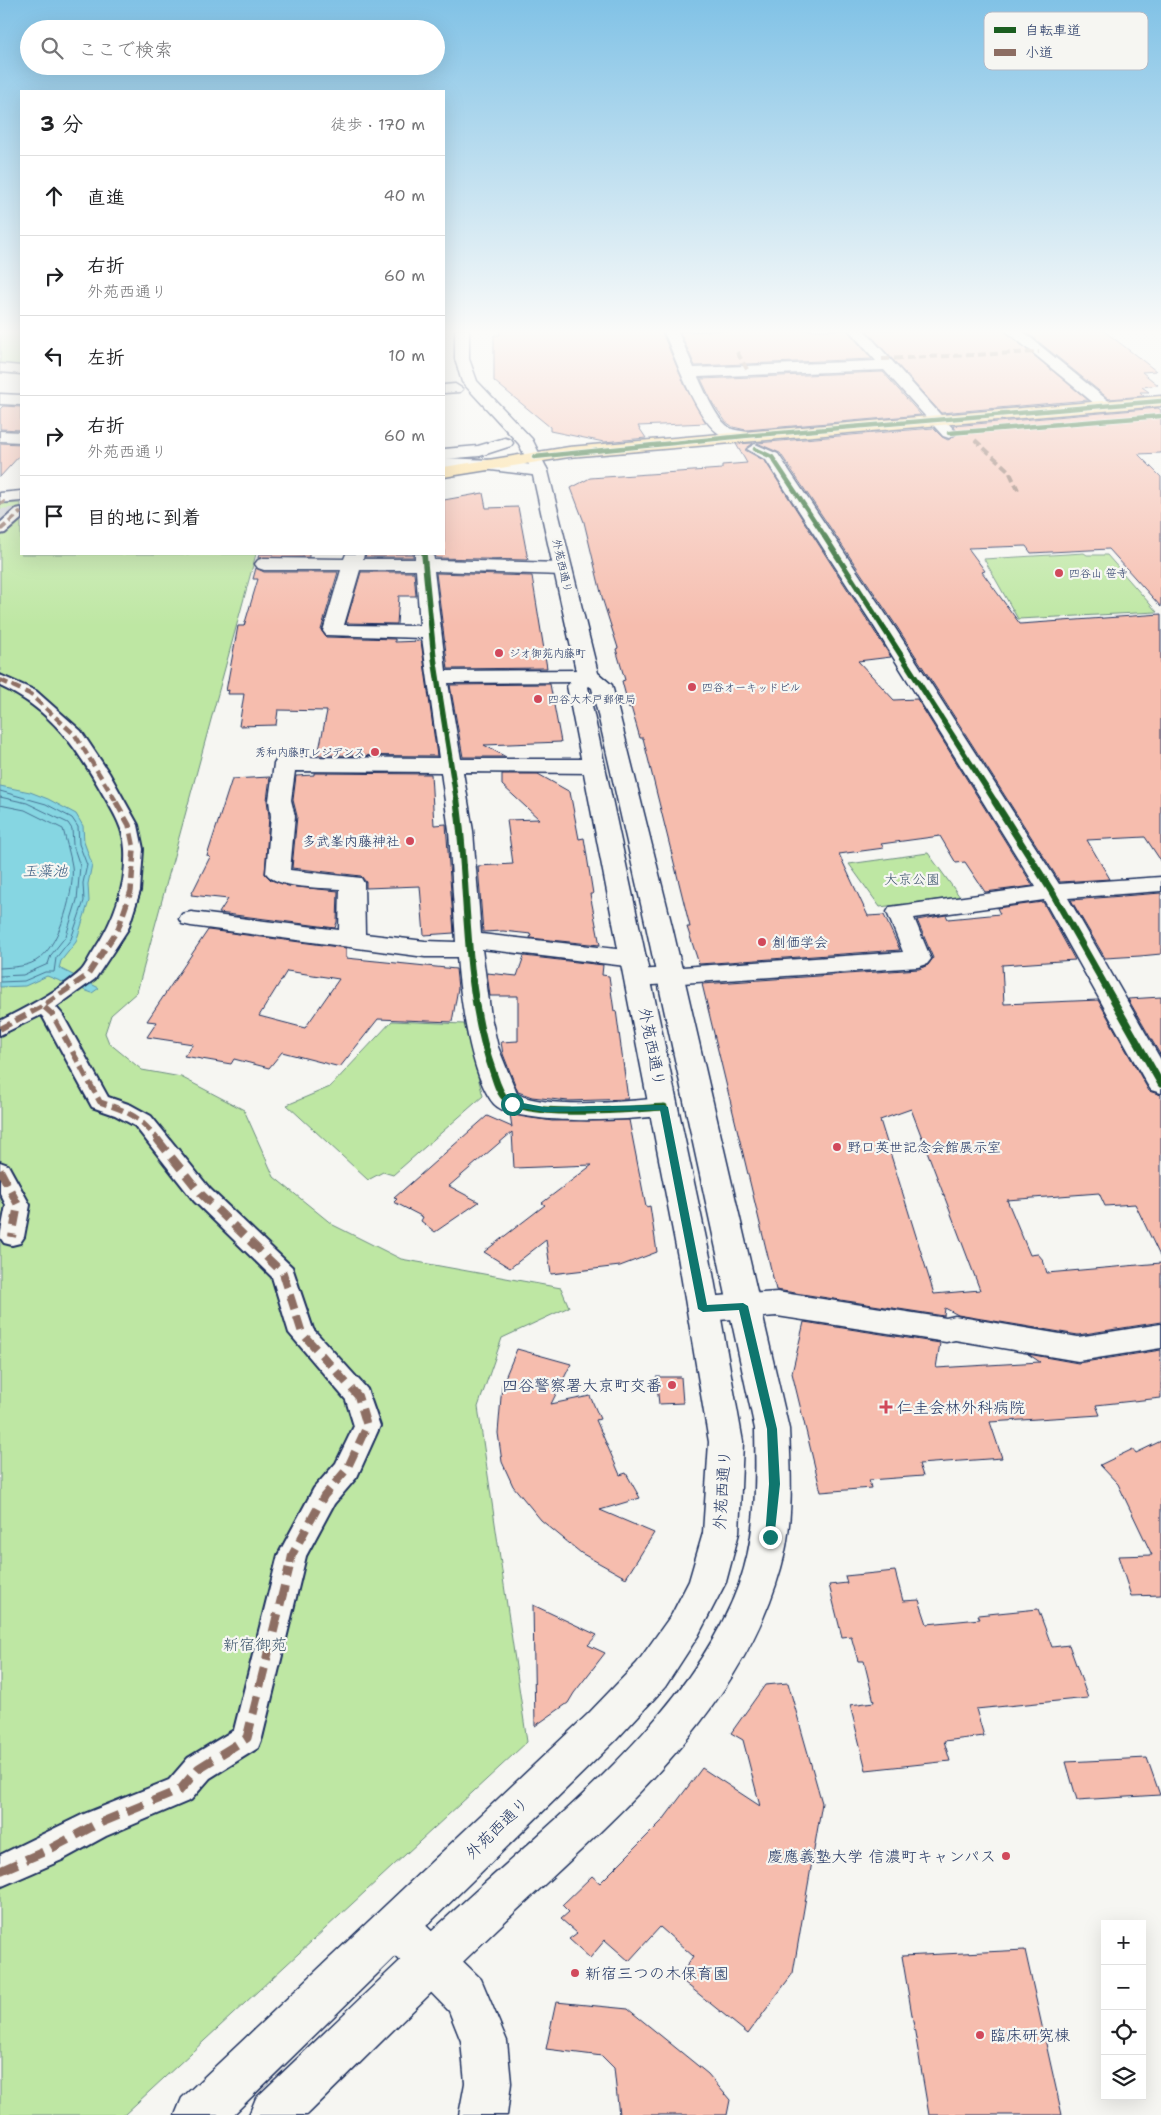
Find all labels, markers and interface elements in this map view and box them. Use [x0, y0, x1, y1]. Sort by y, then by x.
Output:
legend [984, 12, 1148, 70]
search box [20, 20, 445, 75]
text: 自転車道 [1025, 21, 1081, 39]
icon: search [38, 34, 66, 62]
text: ここで検索 [78, 37, 173, 62]
text: 小道 [1025, 43, 1053, 61]
text: 3 分 [40, 110, 83, 138]
text: 徒歩 · 170 m [330, 114, 425, 135]
icon: ahead [40, 182, 68, 210]
text: 直進 [87, 185, 125, 210]
text: 40 m [383, 185, 425, 206]
text: 右折 [87, 253, 125, 278]
icon: right [40, 262, 68, 290]
text: 60 m [384, 265, 425, 286]
text: 外苑西通り [87, 281, 167, 302]
icon: left [40, 342, 68, 370]
text: 左折 [87, 345, 125, 370]
text: 10 m [388, 345, 425, 366]
text: 右折 [87, 413, 125, 438]
icon: right [40, 422, 68, 450]
text: 60 m [384, 425, 425, 446]
text: 外苑西通り [87, 441, 167, 462]
icon: arrive [40, 502, 68, 530]
text: 目的地に到着 [87, 505, 201, 530]
street label: 外苑西通り [549, 538, 575, 594]
place label: 四谷山 笹寺 [1069, 566, 1128, 581]
marker: 四谷山 笹寺 [1053, 567, 1065, 579]
place label: ジオ御苑内藤町 [509, 646, 586, 661]
marker: ジオ御苑内藤町 [493, 647, 505, 659]
place label: 四谷オーキッドビル [702, 680, 801, 695]
marker: 四谷オーキッドビル [686, 681, 698, 693]
place label: 四谷大木戸郵便局 [548, 692, 636, 707]
marker: 四谷大木戸郵便局 [532, 693, 544, 705]
place label: 秀和内藤町レジデンス [255, 745, 365, 760]
marker: 秀和内藤町レジデンス [369, 746, 381, 758]
place label: 多武峯内藤神社 [302, 832, 400, 850]
marker: 多武峯内藤神社 [404, 835, 416, 847]
water label: 玉藻池 [22, 861, 68, 881]
park label: 大京公園 [884, 870, 940, 888]
place label: 創価学会 [772, 933, 828, 951]
marker: 創価学会 [756, 936, 768, 948]
street label: 外苑西通り [634, 1006, 670, 1088]
route start [501, 1093, 524, 1116]
place label: 野口英世記念会館展示室 [847, 1138, 1001, 1156]
marker: 野口英世記念会館展示室 [831, 1141, 843, 1153]
place label: 四谷警察署大京町交番 [502, 1375, 662, 1396]
marker: 四谷警察署大京町交番 [666, 1379, 678, 1391]
place label: 仁圭会林外科病院 [897, 1397, 1025, 1418]
marker: 仁圭会林外科病院 [879, 1400, 893, 1414]
street label: 外苑西通り [709, 1449, 735, 1531]
route end [759, 1526, 782, 1549]
park label: 新宿御苑 [223, 1634, 287, 1655]
street label: 外苑西通り [461, 1793, 533, 1863]
place label: 慶應義塾大学 信濃町キャンパス [767, 1846, 996, 1867]
marker: 慶應義塾大学 信濃町キャンパス [1000, 1850, 1012, 1862]
map controls [1101, 1920, 1146, 2100]
button: + [1101, 1920, 1146, 1965]
place label: 新宿三つの木保育園 [585, 1963, 729, 1984]
button: − [1101, 1965, 1146, 2010]
marker: 新宿三つの木保育園 [569, 1967, 581, 1979]
button: locate [1101, 2010, 1146, 2055]
place label: 臨床研究棟 [990, 2025, 1070, 2046]
marker: 臨床研究棟 [974, 2029, 986, 2041]
button: layers [1101, 2055, 1146, 2100]

